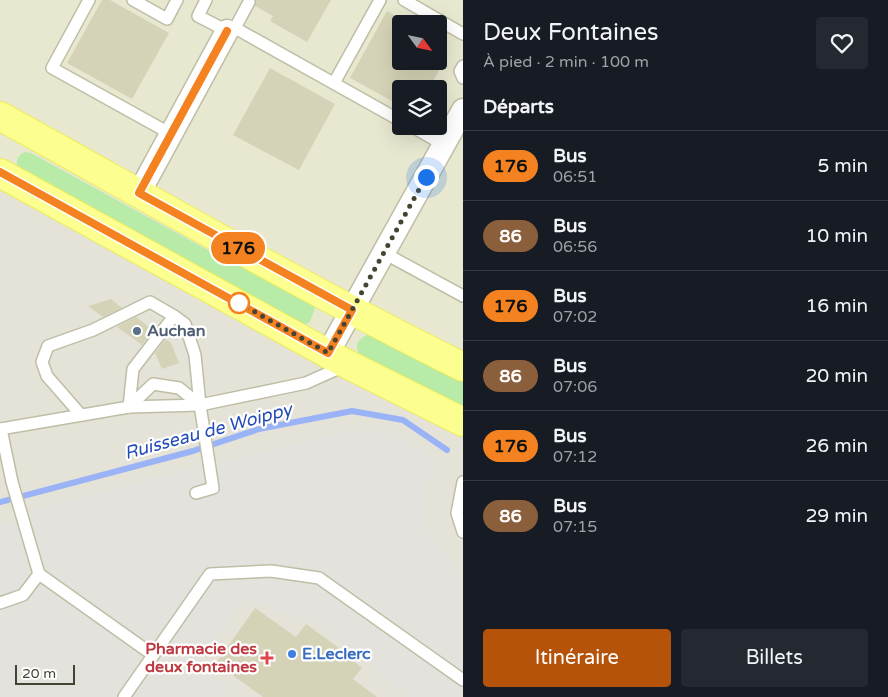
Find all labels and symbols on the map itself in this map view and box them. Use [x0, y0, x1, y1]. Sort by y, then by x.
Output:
north arrow [392, 15, 448, 70]
your location [414, 165, 439, 190]
line badge: 176 [209, 232, 267, 264]
unlabelled marker [228, 292, 250, 314]
place label: Auchan [147, 321, 205, 341]
marker: Auchan [131, 325, 143, 337]
water label: Ruisseau de Woippy [122, 397, 297, 464]
place label: Pharmacie des deux fontaines [145, 639, 257, 677]
place label: E.Leclerc [302, 644, 371, 664]
marker: E.Leclerc [286, 648, 298, 660]
marker: Pharmacie des deux fontaines [261, 652, 273, 664]
scale bar [15, 662, 75, 685]

